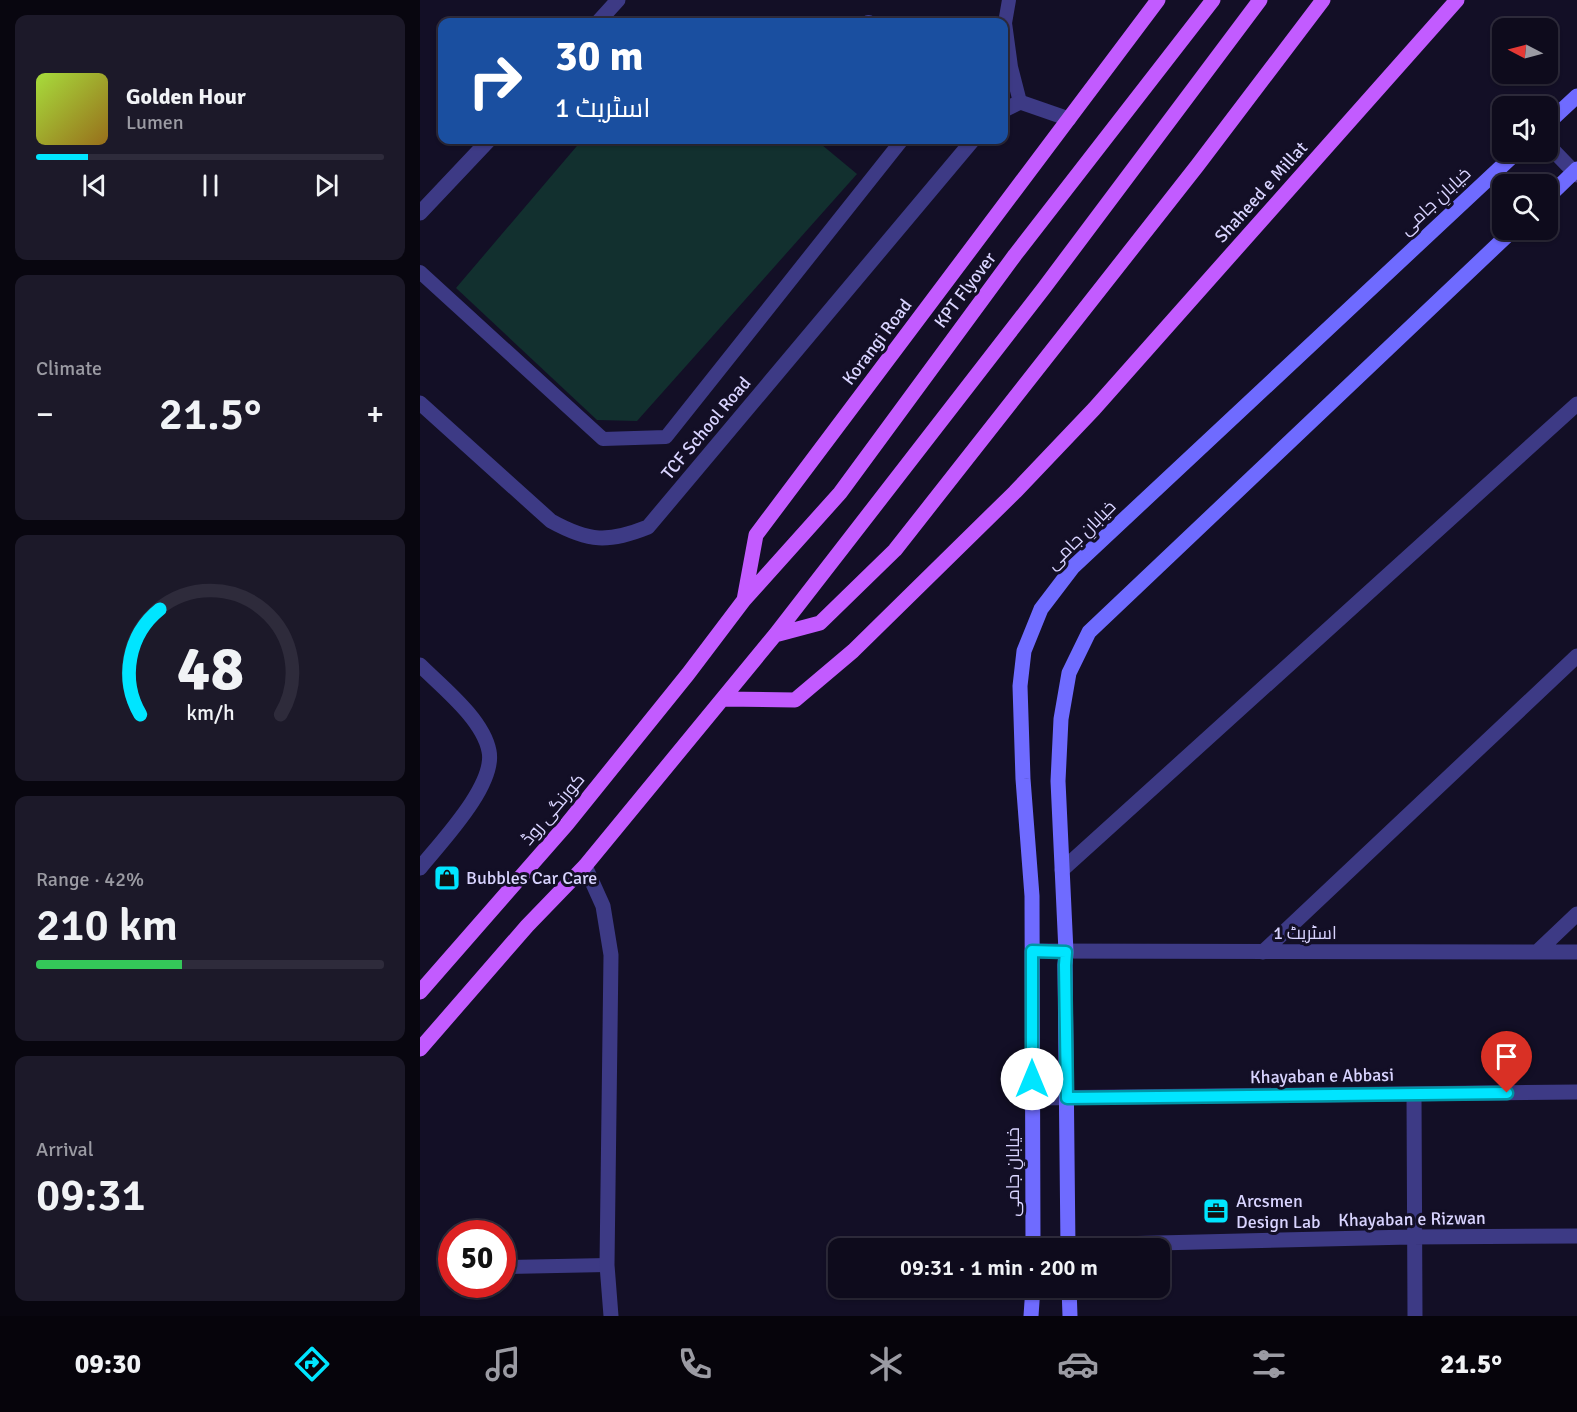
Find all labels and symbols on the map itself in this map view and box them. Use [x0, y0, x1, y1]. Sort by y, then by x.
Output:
north arrow [1492, 18, 1558, 84]
street label: Shaheed e Millat [1210, 137, 1312, 247]
street label: خیابانِ جامی [1395, 162, 1476, 241]
street label: KPT Flyover [929, 247, 1001, 332]
street label: Korangi Road [838, 295, 916, 389]
street label: TCF School Road [657, 372, 755, 484]
street label: خیابانِ جامی [1042, 496, 1121, 575]
street label: کورنگی روڈ [517, 769, 589, 849]
shop icon: Bubbles Car Care [432, 863, 462, 893]
place label: Bubbles Car Care [466, 867, 597, 889]
street label: اسٹریٹ 1 [1273, 922, 1337, 944]
pin [1481, 1031, 1532, 1093]
position arrow [1000, 1047, 1064, 1111]
street label: Khayaban e Abbasi [1250, 1064, 1394, 1088]
street label: خیابانِ جامی [1002, 1127, 1025, 1217]
place label: Arcsmen Design Lab [1236, 1190, 1321, 1233]
office icon: Arcsmen Design Lab [1201, 1196, 1231, 1226]
street label: Khayaban e Rizwan [1338, 1207, 1486, 1231]
speed limit sign: 50 [438, 1220, 516, 1298]

